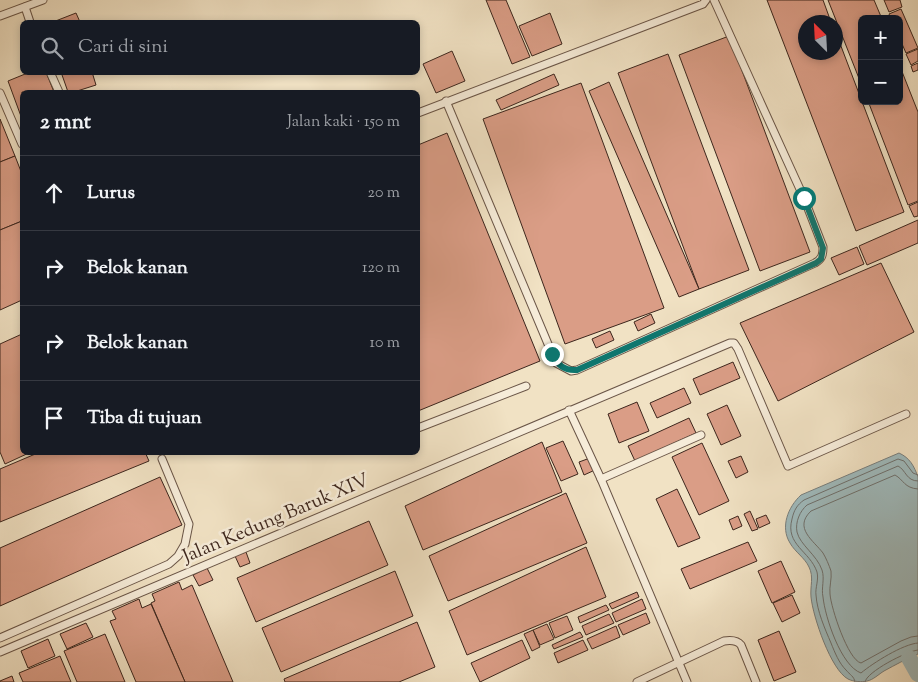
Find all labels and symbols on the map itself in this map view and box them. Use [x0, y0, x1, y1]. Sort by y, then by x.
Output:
north arrow [798, 15, 843, 60]
route start [793, 187, 816, 210]
route end [541, 343, 564, 366]
street label: Jalan Kedung Baruk XIV [178, 468, 373, 571]

